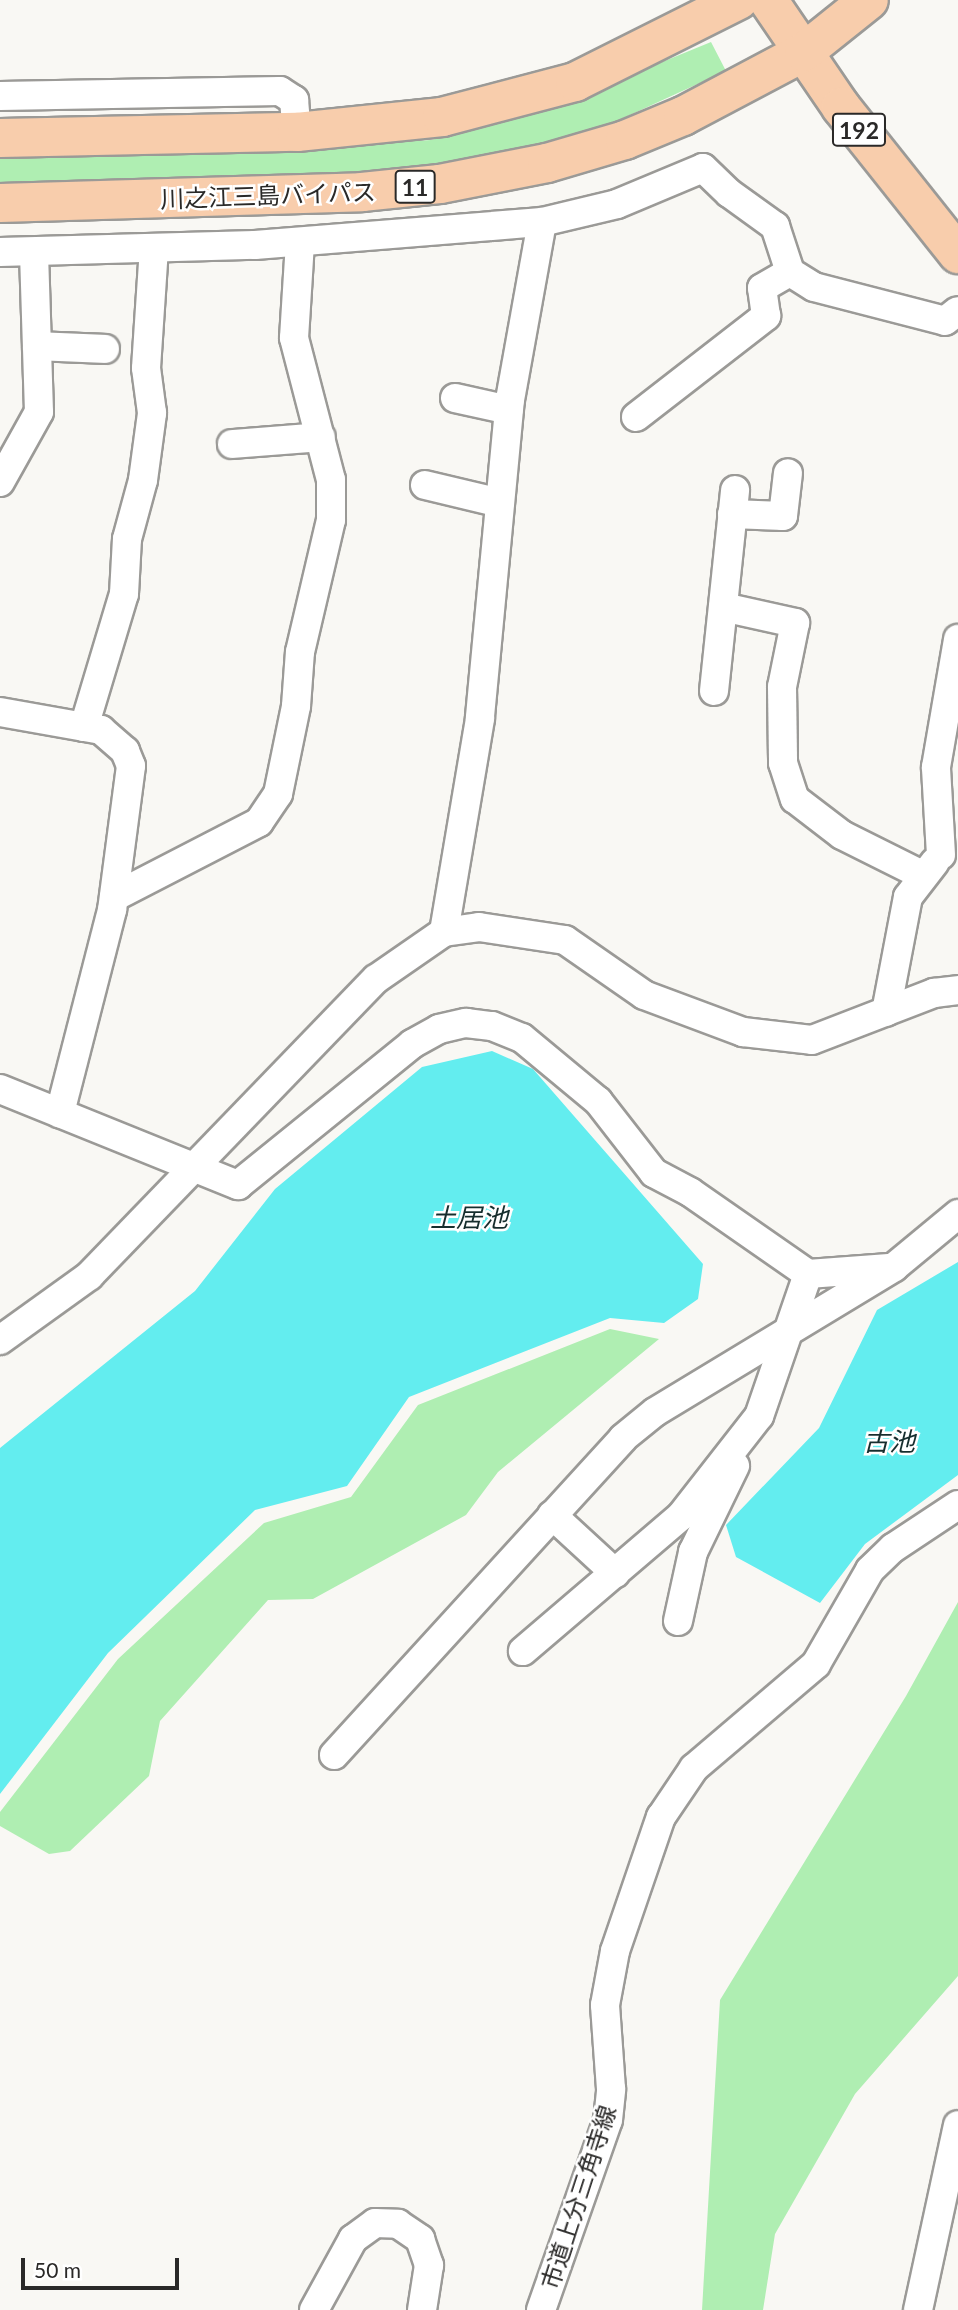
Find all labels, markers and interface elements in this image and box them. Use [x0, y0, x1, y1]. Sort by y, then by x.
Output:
road number: 192 [831, 111, 887, 150]
road number: 11 [394, 168, 436, 206]
street label: 川之江三島バイパス [160, 177, 376, 213]
water label: 土居池 [430, 1202, 508, 1234]
water label: 古池 [863, 1426, 915, 1458]
street label: 市道上分三角寺線 [535, 2101, 621, 2293]
scale bar [24, 2244, 182, 2288]
text: 50 m [34, 2257, 81, 2282]

